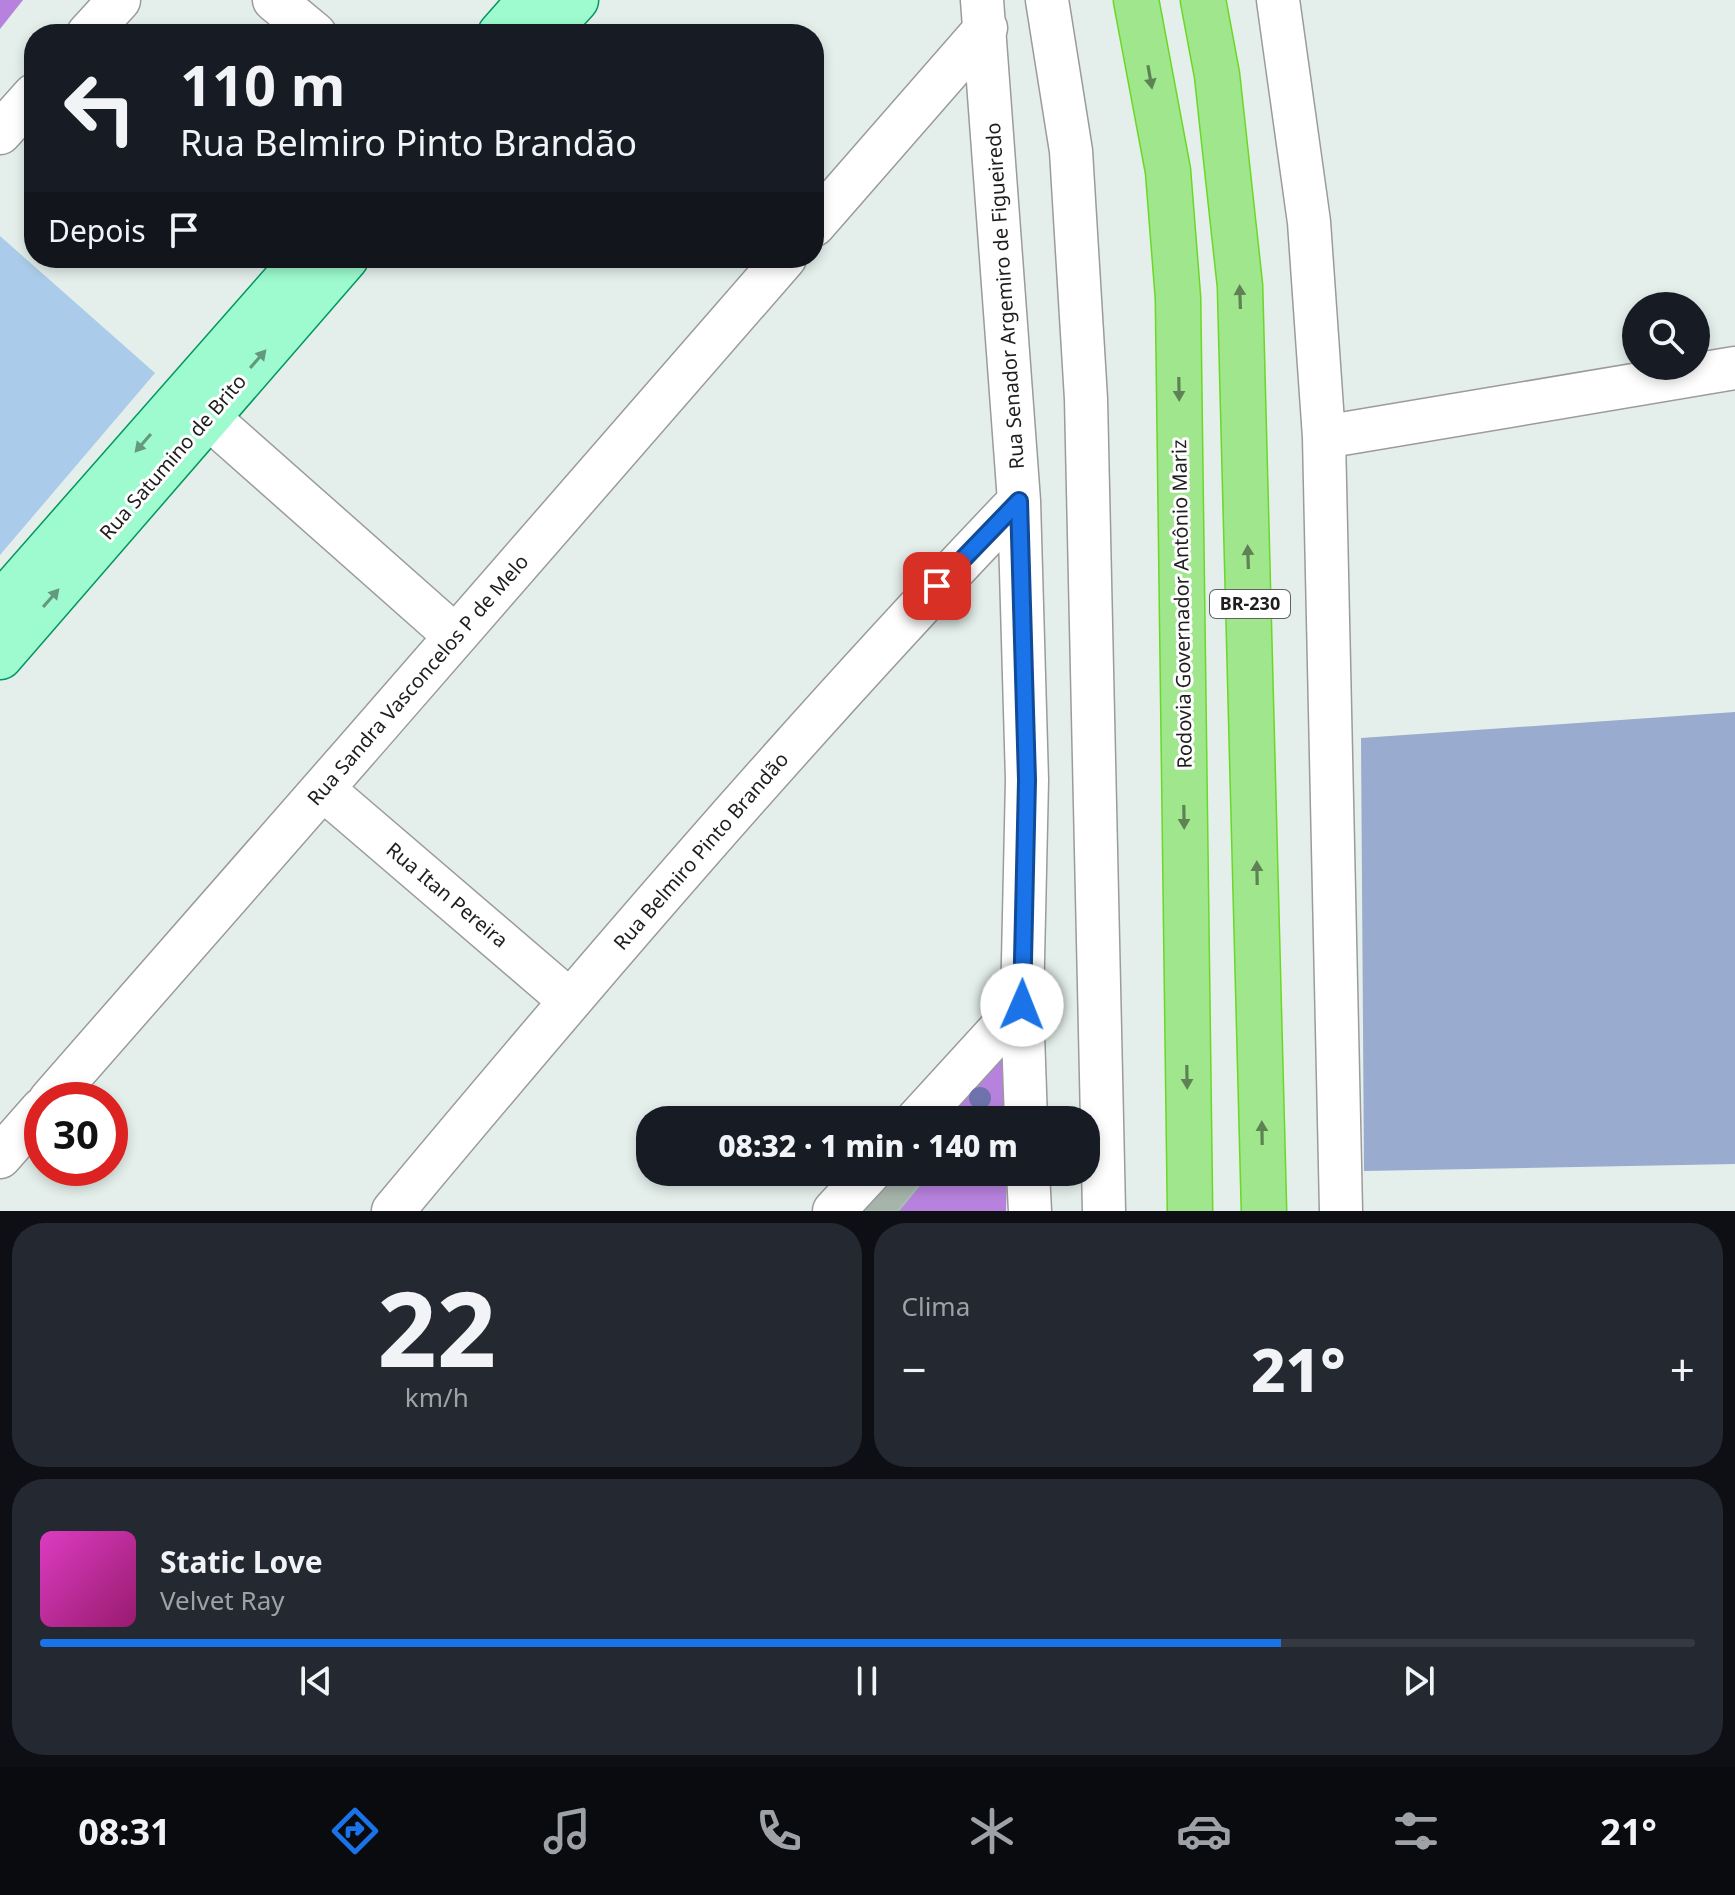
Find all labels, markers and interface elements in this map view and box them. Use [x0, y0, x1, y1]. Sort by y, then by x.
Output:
text: 110 m [180, 46, 345, 122]
icon: left [48, 56, 152, 160]
one-way arrow [1145, 64, 1157, 89]
text: Rua Belmiro Pinto Brandão [180, 118, 637, 167]
street label: Rua Senador Argemiro de Figueiredo [979, 122, 1030, 470]
icon: arrive [162, 208, 206, 252]
text: Depois [48, 210, 146, 251]
one-way arrow [1234, 284, 1247, 309]
map controls [1622, 292, 1710, 380]
button: search [1622, 292, 1710, 380]
one-way arrow [249, 350, 267, 369]
street label: Rua Satumino de Brito [93, 368, 252, 545]
one-way arrow [1173, 377, 1185, 402]
one-way arrow [134, 434, 152, 453]
street label: Rodovia Governador Antônio Mariz [1165, 439, 1198, 769]
one-way arrow [1242, 544, 1255, 569]
street label: Rua Sandra Vasconcelos P de Melo [301, 548, 534, 811]
pin [903, 552, 971, 620]
icon: arrive [915, 564, 959, 608]
one-way arrow [42, 588, 59, 608]
road number: BR-230 [1210, 590, 1290, 618]
street label: Rua Belmiro Pinto Brandão [607, 746, 794, 955]
one-way arrow [1178, 805, 1190, 830]
street label: Rua Itan Pereira [381, 836, 514, 953]
one-way arrow [1251, 860, 1263, 885]
position arrow [980, 963, 1064, 1047]
one-way arrow [1181, 1065, 1194, 1090]
speed limit sign: 30 [24, 1082, 128, 1186]
one-way arrow [1256, 1120, 1269, 1145]
text: 08:32 · 1 min · 140 m [718, 1125, 1018, 1166]
text: 22 [377, 1256, 496, 1397]
text: Clima [902, 1288, 970, 1324]
text: 21° [1251, 1328, 1346, 1410]
text: − [902, 1339, 927, 1399]
text: + [1670, 1339, 1695, 1399]
text: km/h [405, 1379, 469, 1415]
text: Static Love [160, 1541, 323, 1582]
text: Velvet Ray [160, 1582, 285, 1618]
icon: previous [294, 1659, 338, 1703]
icon: pause [845, 1659, 889, 1703]
icon: next [1397, 1659, 1441, 1703]
icon: directions [327, 1803, 383, 1859]
icon: music [539, 1803, 595, 1859]
icon: phone [751, 1803, 807, 1859]
icon: climate [964, 1803, 1020, 1859]
icon: car [1176, 1803, 1232, 1859]
icon: filters [1388, 1803, 1444, 1859]
text: 08:31 [78, 1807, 171, 1856]
text: 21° [1600, 1807, 1657, 1856]

